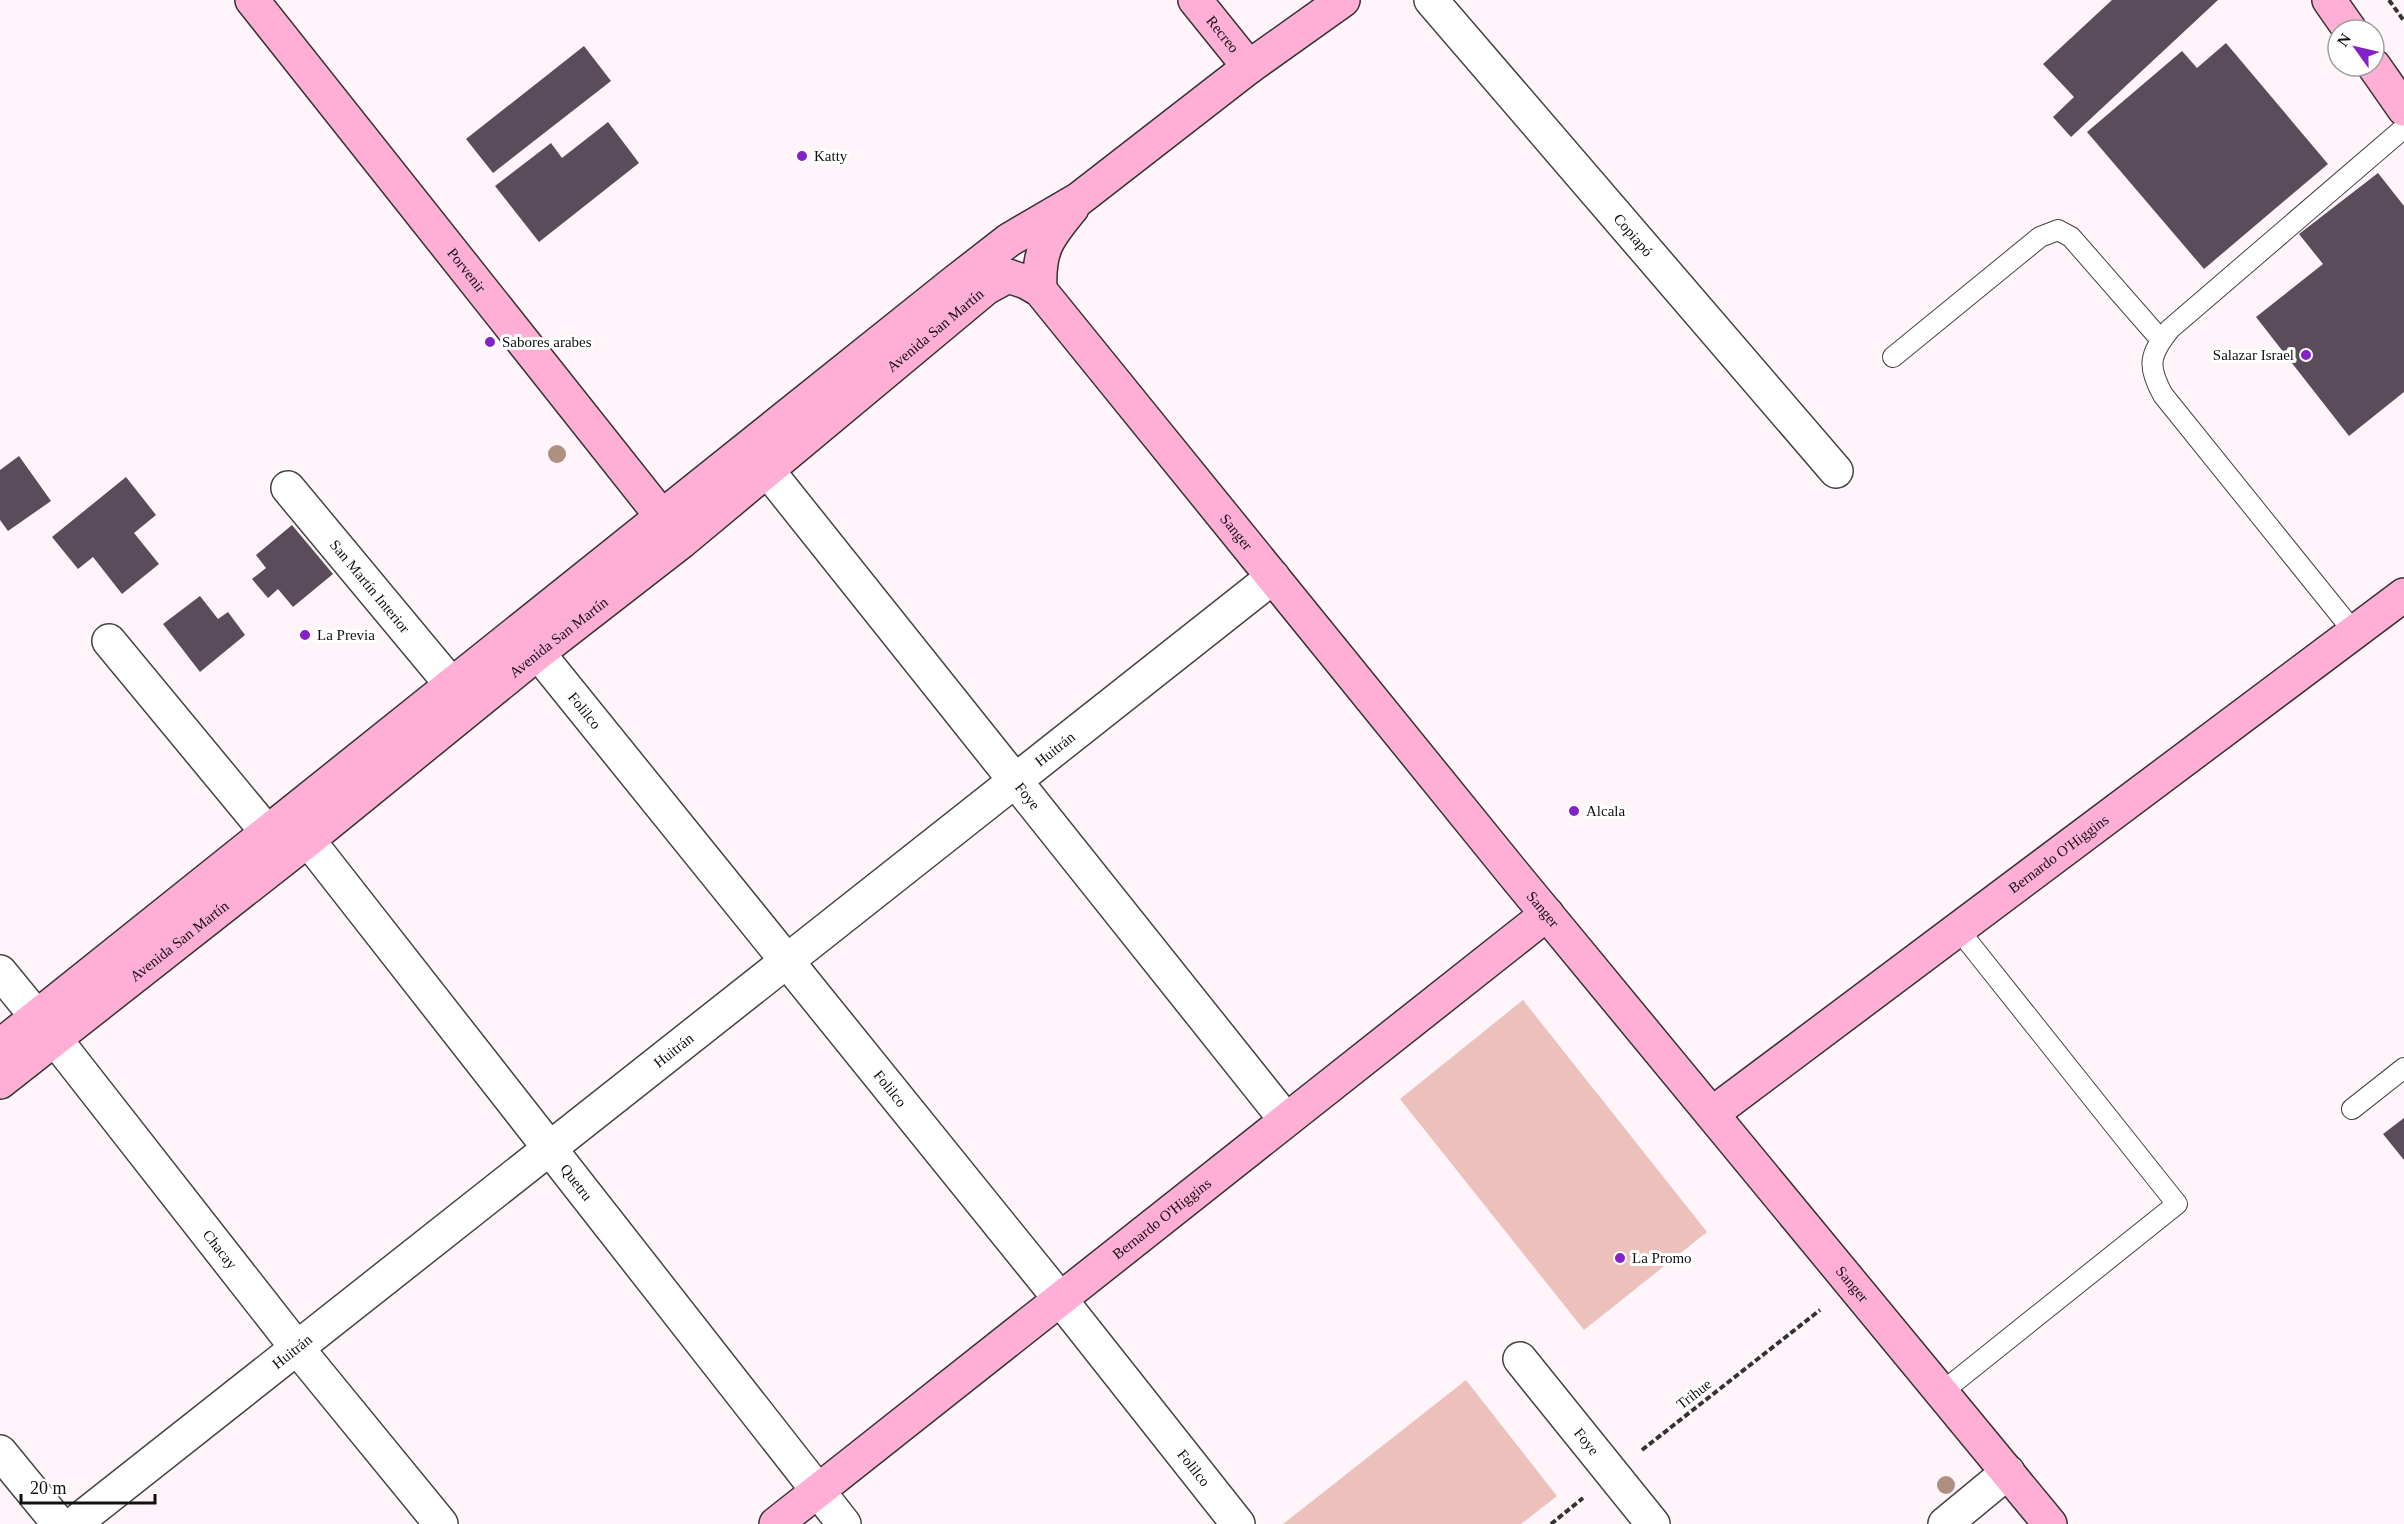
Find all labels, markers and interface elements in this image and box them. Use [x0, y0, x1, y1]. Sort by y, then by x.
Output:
street label: Recreo [1203, 13, 1242, 56]
north arrow [2326, 18, 2386, 78]
text: N [2334, 30, 2355, 49]
place label: Katty [814, 148, 848, 164]
marker: Katty [795, 149, 809, 163]
street label: Copiapó [1610, 211, 1656, 260]
street label: Porvenir [444, 245, 489, 295]
street label: Avenida San Martín [884, 285, 987, 375]
place label: Sabores arabes [502, 334, 592, 350]
marker: Sabores arabes [483, 335, 497, 349]
place label: Salazar Israel [2213, 347, 2294, 363]
marker: Salazar Israel [2299, 348, 2313, 362]
street label: Sanger [1217, 511, 1256, 553]
street label: San Martín Interior [327, 537, 413, 636]
street label: Avenida San Martín [506, 594, 611, 681]
place label: La Previa [317, 627, 375, 643]
marker: La Previa [298, 628, 312, 642]
street label: Folilco [565, 689, 604, 732]
street label: Huitrán [1032, 728, 1078, 770]
street label: Foye [1012, 779, 1043, 813]
place label: Alcala [1586, 803, 1625, 819]
marker: Alcala [1567, 804, 1581, 818]
street label: Bernardo O'Higgins [2006, 811, 2112, 896]
street label: Sanger [1523, 888, 1562, 931]
street label: Avenida San Martín [127, 897, 232, 985]
street label: Huitrán [651, 1030, 697, 1071]
street label: Folilco [870, 1067, 910, 1110]
street label: Quetru [557, 1161, 596, 1204]
street label: Bernardo O'Higgins [1110, 1175, 1214, 1262]
street label: Chacay [200, 1227, 240, 1273]
place label: La Promo [1632, 1250, 1692, 1266]
marker: La Promo [1613, 1251, 1627, 1265]
street label: Sanger [1833, 1263, 1872, 1305]
street label: Huitrán [269, 1331, 316, 1372]
street label: Trihue [1674, 1375, 1715, 1412]
street label: Foye [1571, 1425, 1602, 1458]
street label: Folilco [1174, 1446, 1213, 1490]
scale bar [21, 1467, 154, 1505]
text: 20 m [30, 1478, 67, 1498]

